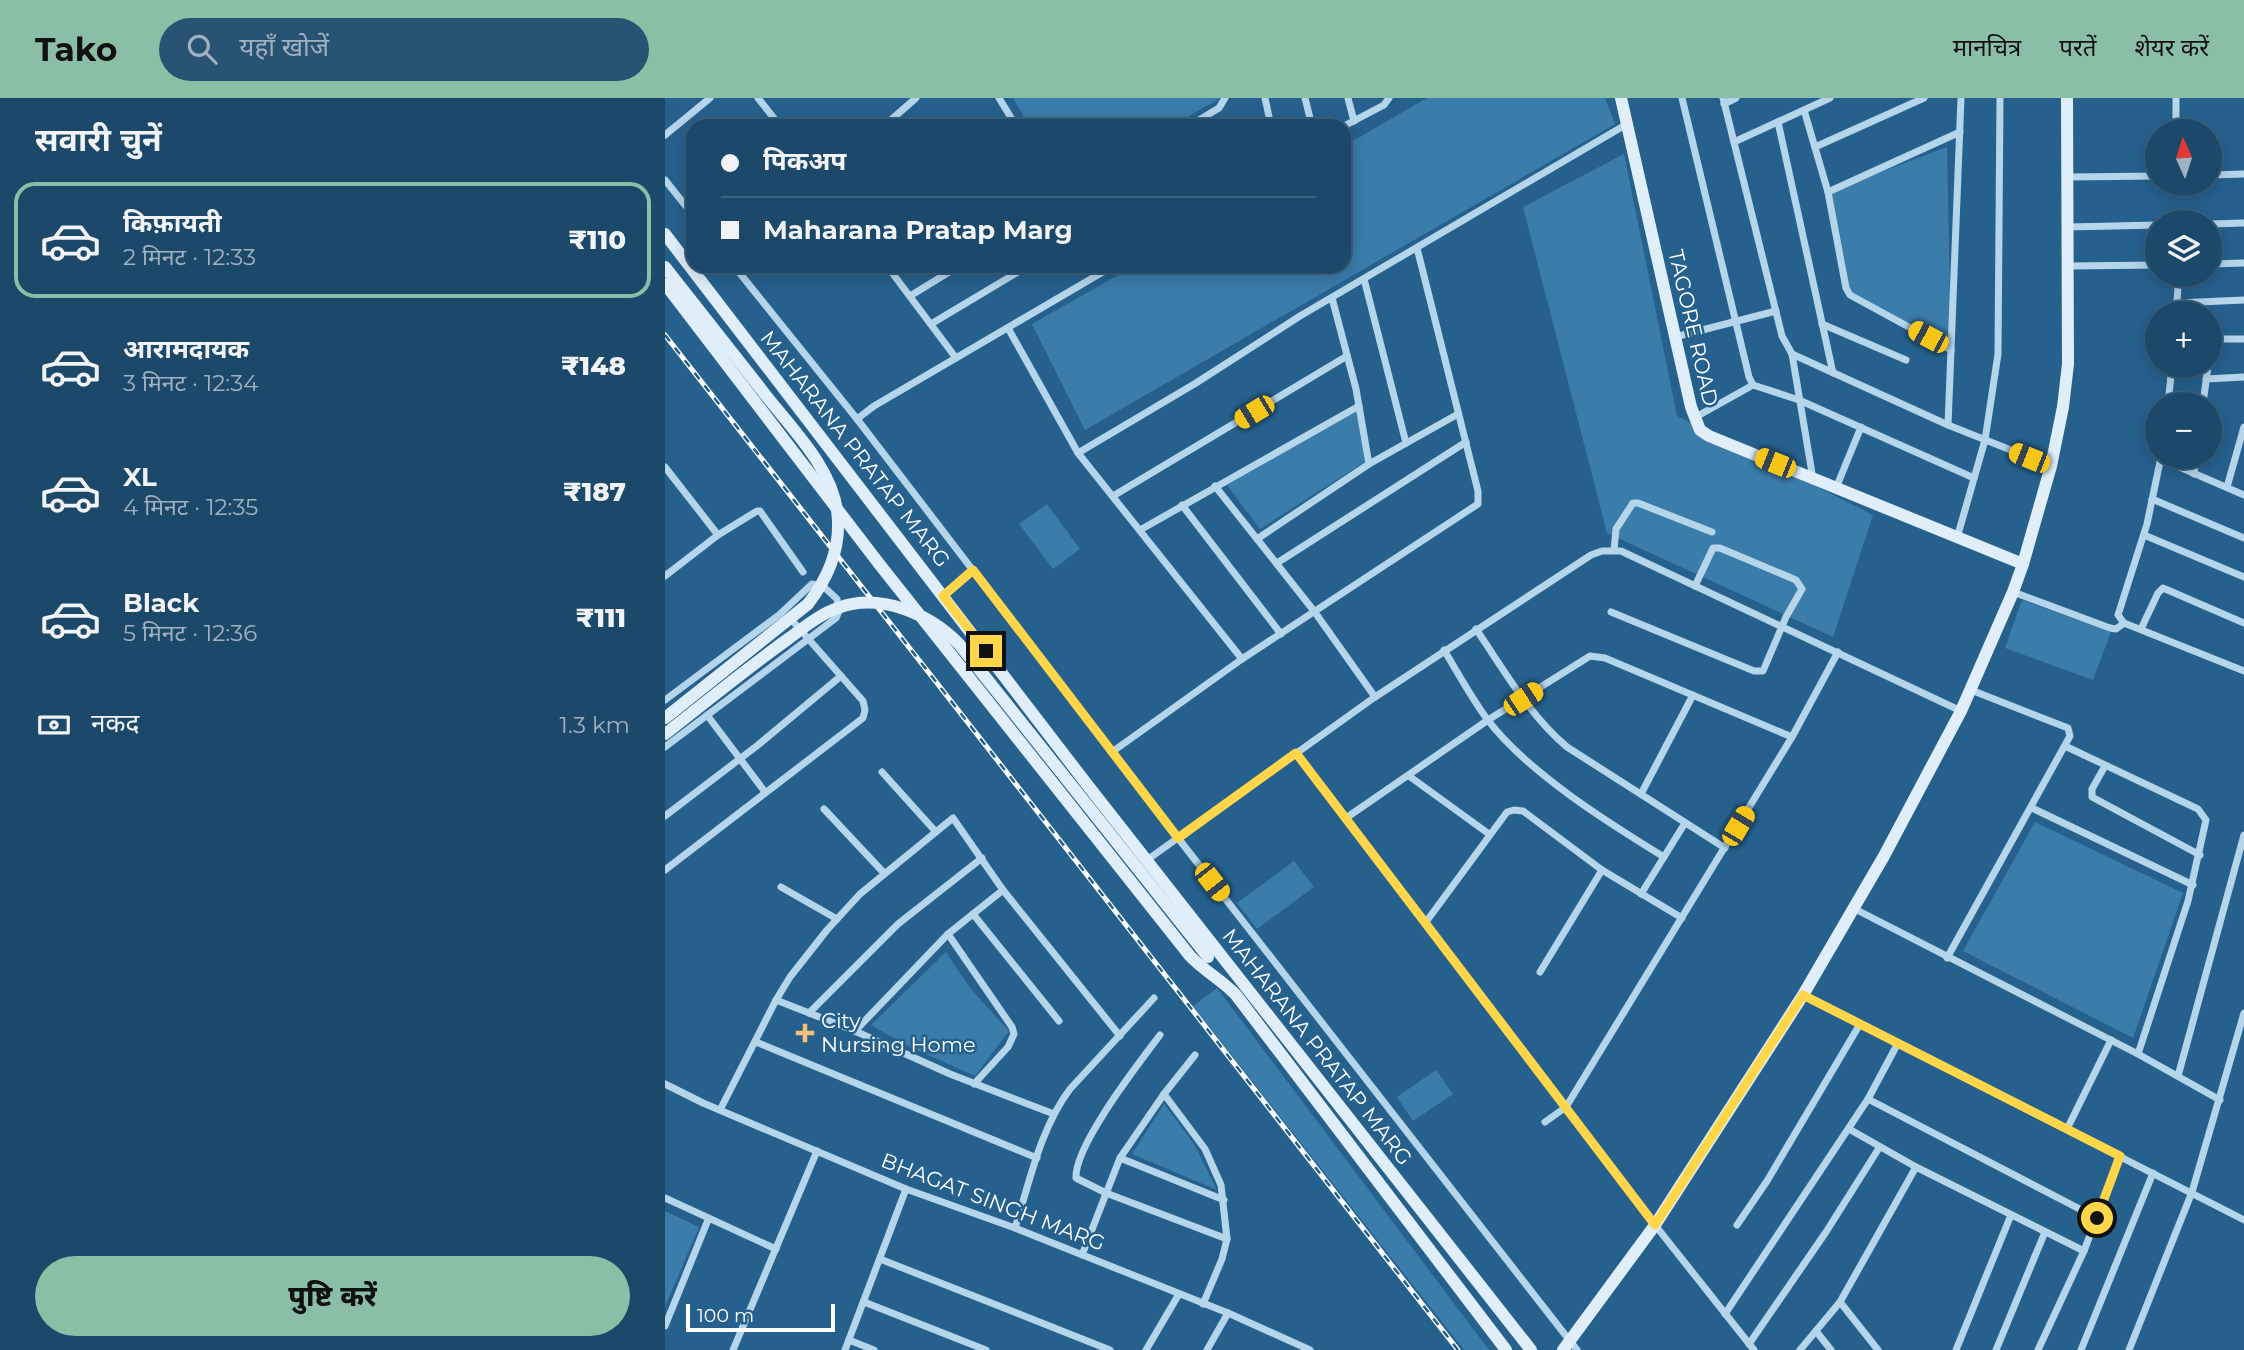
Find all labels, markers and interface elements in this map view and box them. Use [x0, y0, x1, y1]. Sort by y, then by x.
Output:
search box [159, 18, 649, 81]
text: Tako [35, 29, 117, 69]
icon: search [183, 30, 221, 68]
text: यहाँ खोजें [239, 31, 329, 63]
text: मानचित्र [1953, 33, 2021, 62]
text: परतें [2059, 33, 2096, 62]
text: शेयर करें [2134, 33, 2209, 62]
north arrow [2145, 119, 2223, 196]
map controls [2145, 119, 2222, 469]
text: सवारी चुनें [35, 120, 162, 159]
text: पिकअप [763, 145, 846, 177]
text: किफ़ायती [123, 207, 222, 239]
icon: car [39, 209, 102, 272]
button: layers [2145, 210, 2222, 287]
text: Maharana Pratap Marg [763, 214, 1073, 246]
text: ₹110 [568, 224, 626, 256]
text: 2 मिनट · 12:33 [123, 243, 256, 271]
street label: TAGORE ROAD [1663, 247, 1724, 409]
button: + [2145, 301, 2222, 378]
car [1905, 318, 1952, 356]
street label: MAHARANA PRATAP MARG [755, 326, 955, 572]
text: आरामदायक [123, 333, 249, 365]
icon: car [39, 335, 102, 398]
text: ₹148 [561, 350, 626, 382]
text: 3 मिनट · 12:34 [123, 369, 258, 397]
car [1231, 392, 1278, 432]
button: − [2145, 392, 2222, 469]
car [2006, 440, 2053, 476]
car [1752, 445, 1799, 481]
icon: car [39, 461, 102, 524]
text: XL [123, 461, 157, 493]
text: ₹187 [563, 476, 626, 508]
text: 4 मिनट · 12:35 [123, 493, 258, 521]
icon: car [39, 587, 102, 650]
text: Black [123, 587, 199, 619]
text: ₹111 [575, 602, 626, 634]
text: 5 मिनट · 12:36 [123, 619, 257, 647]
route end [970, 635, 1002, 667]
car [1500, 679, 1547, 719]
icon: cash [35, 706, 73, 744]
text: नकद [91, 707, 139, 739]
text: 1.3 km [560, 711, 630, 739]
car [1719, 803, 1758, 849]
car [1191, 859, 1234, 905]
street label: MAHARANA PRATAP MARG [1217, 924, 1417, 1170]
place label: City Nursing Home [821, 1008, 976, 1057]
marker: City Nursing Home [795, 1023, 815, 1043]
street label: BHAGAT SINGH MARG [878, 1147, 1109, 1256]
route start [2081, 1202, 2113, 1234]
button: पुष्टि करें [35, 1256, 630, 1336]
scale bar [686, 1301, 835, 1333]
text: 100 m [697, 1304, 754, 1327]

